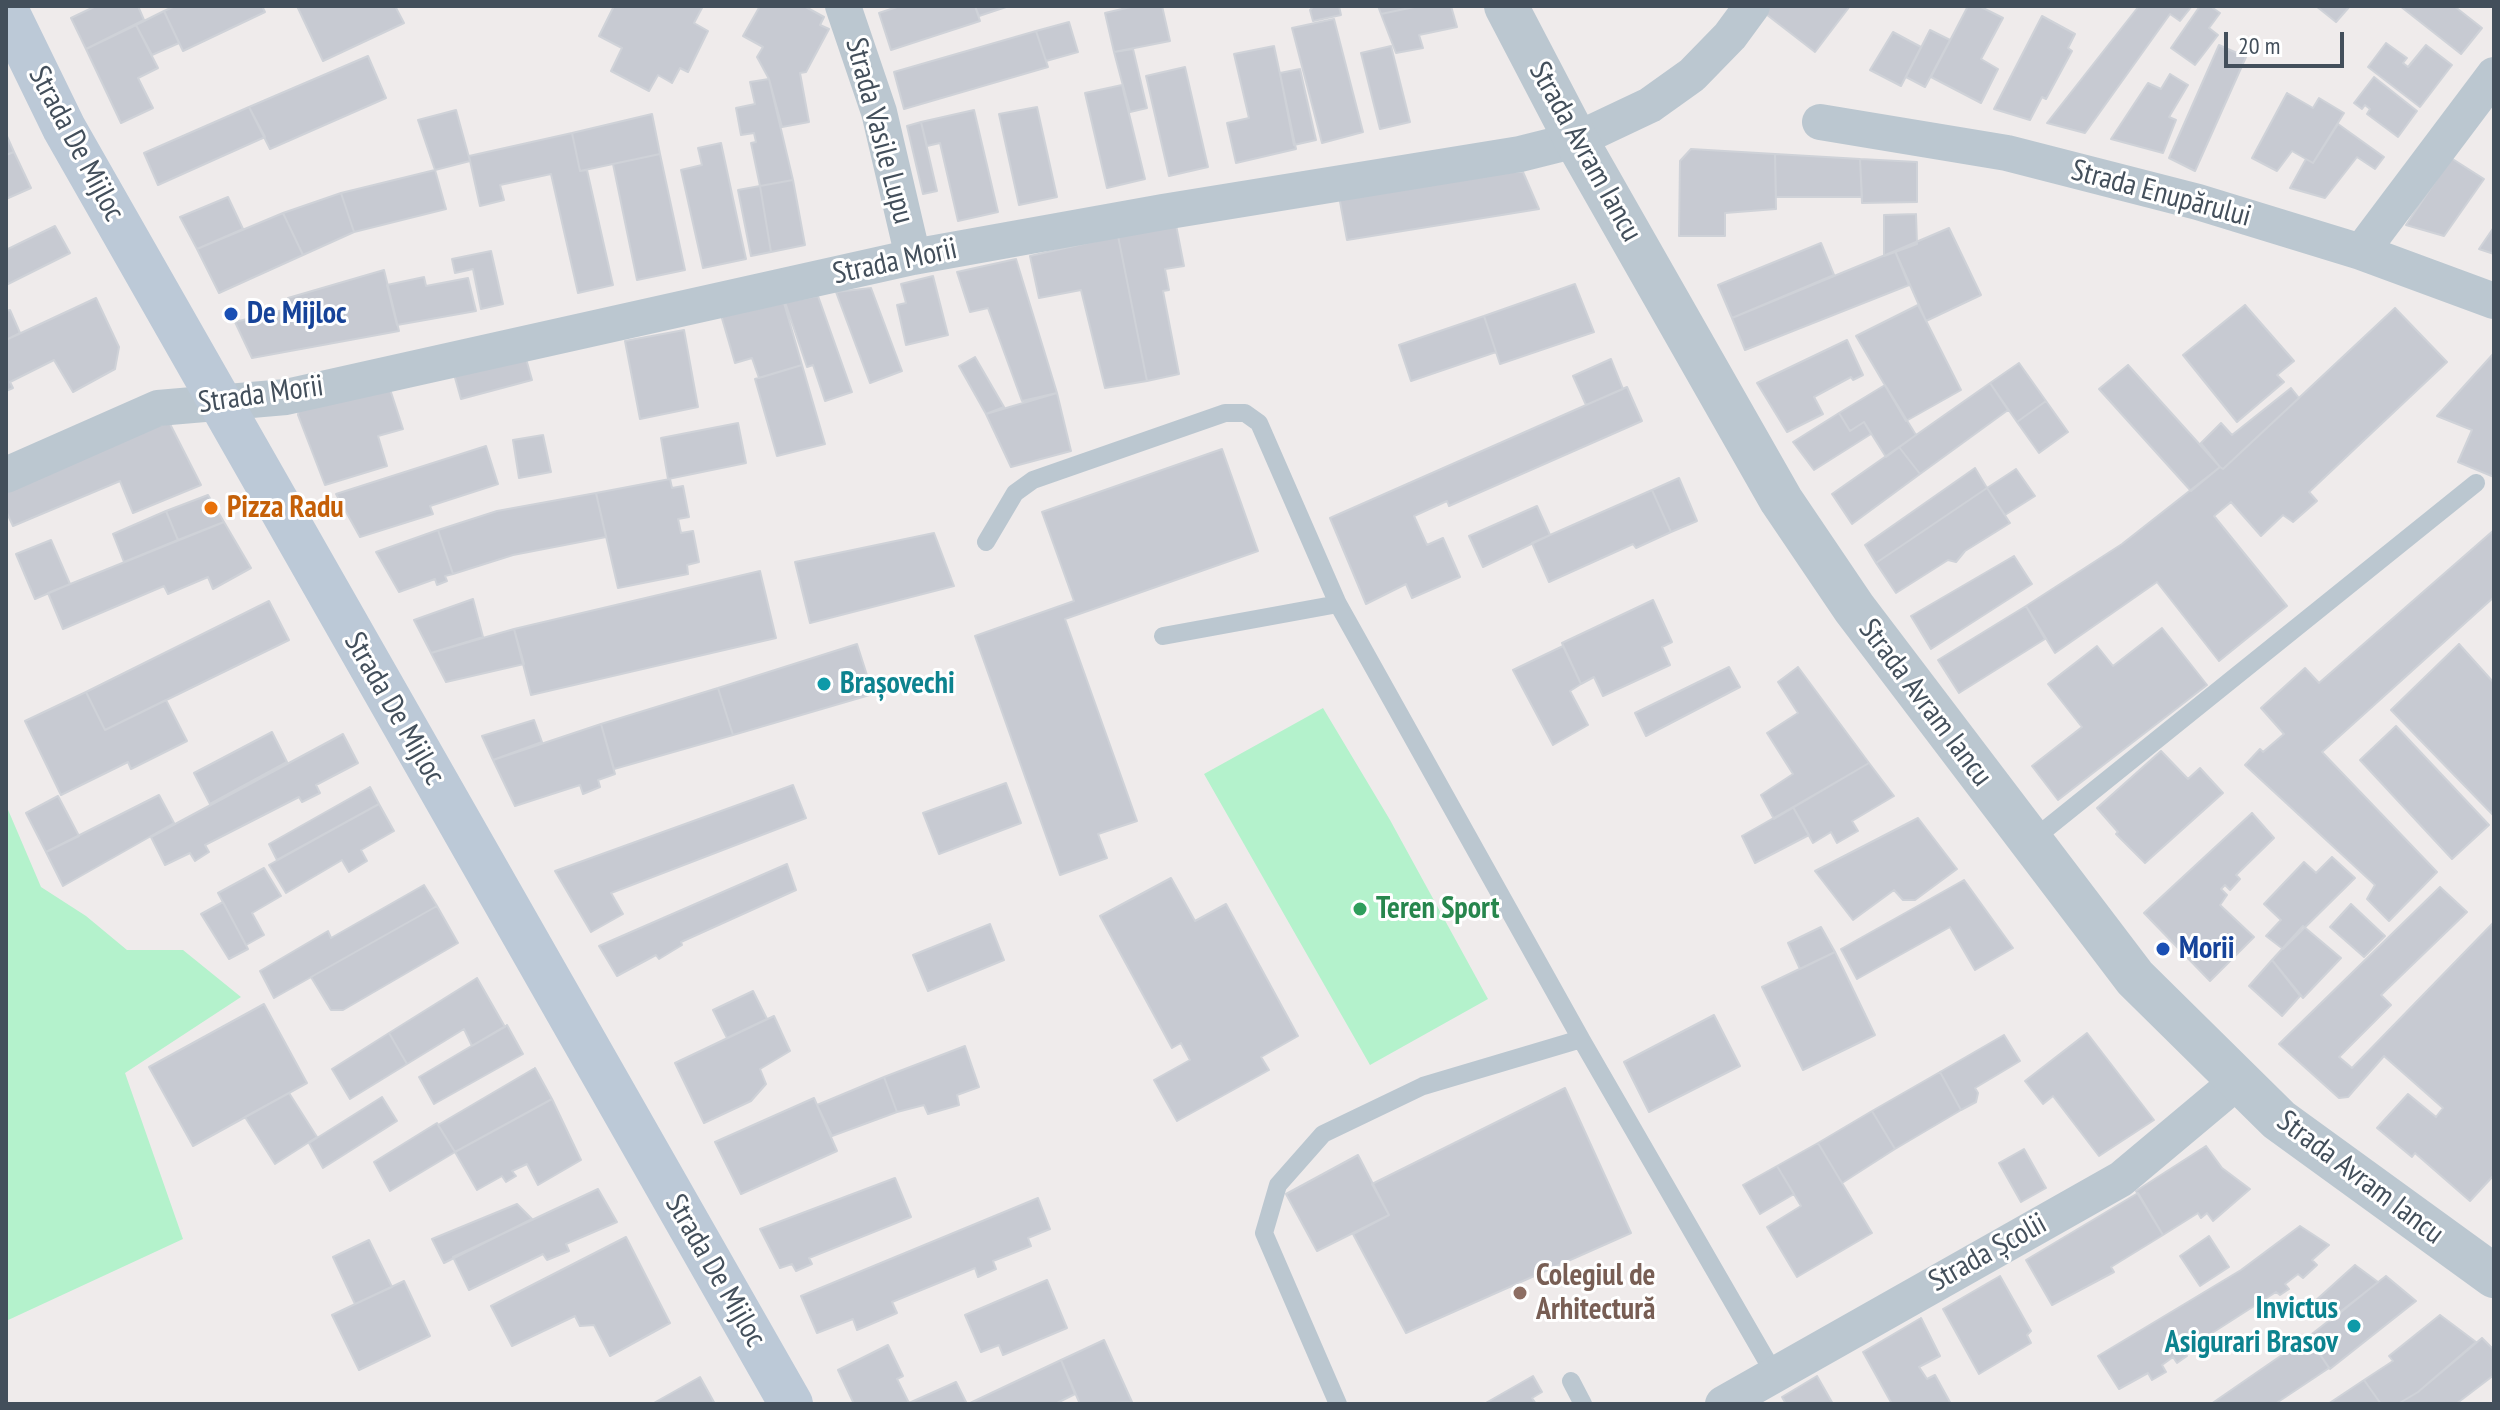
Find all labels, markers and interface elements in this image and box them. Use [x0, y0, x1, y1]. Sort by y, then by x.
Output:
scale bar [2228, 16, 2348, 66]
text: 20 m [2238, 30, 2280, 61]
street label: Strada Vasile Lupu [837, 34, 921, 228]
street label: Strada Avram Iancu [1521, 56, 1649, 248]
street label: Strada De Mijloc [20, 61, 132, 227]
street label: Strada Enupărului [2067, 153, 2255, 235]
street label: Strada Morii [830, 231, 960, 293]
place label: De Mijloc [247, 296, 347, 332]
marker: De Mijloc [222, 305, 240, 323]
street label: Strada Morii [196, 368, 326, 422]
place label: Pizza Radu [227, 490, 344, 526]
marker: Pizza Radu [202, 499, 220, 517]
street label: Strada Avram Iancu [1851, 612, 1999, 794]
street label: Strada De Mijloc [336, 626, 452, 792]
place label: Brașovechi [840, 666, 955, 702]
marker: Brașovechi [815, 675, 833, 693]
place label: Teren Sport [1376, 891, 1499, 927]
marker: Teren Sport [1351, 900, 1369, 918]
place label: Morii [2179, 931, 2235, 967]
marker: Morii [2154, 940, 2172, 958]
street label: Strada Avram Iancu [2269, 1104, 2451, 1252]
street label: Strada De Mijloc [657, 1188, 773, 1354]
street label: Strada Școlii [1923, 1206, 2053, 1300]
place label: Colegiul de Arhitectură [1536, 1258, 1655, 1328]
marker: Colegiul de Arhitectură [1511, 1284, 1529, 1302]
place label: Invictus Asigurari Brasov [2165, 1291, 2338, 1362]
marker: Invictus Asigurari Brasov [2345, 1317, 2363, 1335]

